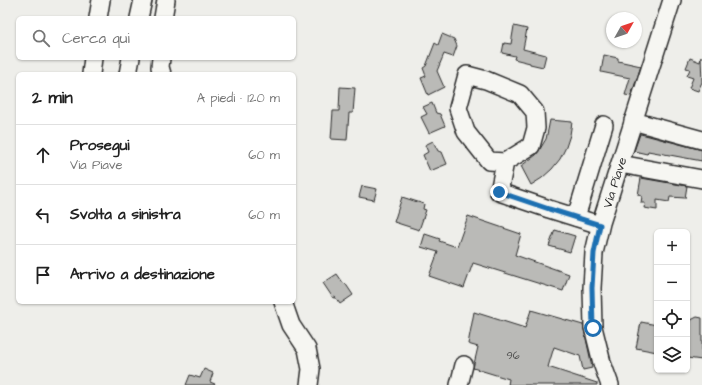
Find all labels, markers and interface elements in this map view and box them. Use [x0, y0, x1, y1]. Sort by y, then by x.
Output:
north arrow [606, 12, 642, 48]
search box [16, 16, 296, 60]
icon: search [30, 27, 52, 49]
text: Cerca qui [62, 28, 130, 49]
text: 2 min [32, 86, 73, 110]
text: A piedi · 120 m [197, 89, 280, 107]
text: Prosegui [70, 135, 130, 156]
icon: ahead [32, 144, 54, 166]
text: 60 m [248, 146, 280, 164]
street label: Via Piave [598, 155, 631, 211]
text: Via Piave [70, 156, 123, 174]
route end [490, 183, 508, 201]
icon: left [32, 204, 54, 226]
text: Svolta a sinistra [70, 204, 181, 225]
text: 60 m [248, 206, 280, 224]
map controls [654, 229, 690, 373]
button: + [654, 229, 690, 265]
icon: arrive [32, 264, 54, 286]
text: Arrivo a destinazione [70, 264, 215, 285]
button: − [654, 265, 690, 301]
button: locate [654, 301, 690, 337]
route start [584, 319, 602, 337]
button: layers [654, 337, 690, 373]
house number: 96 [506, 348, 520, 363]

